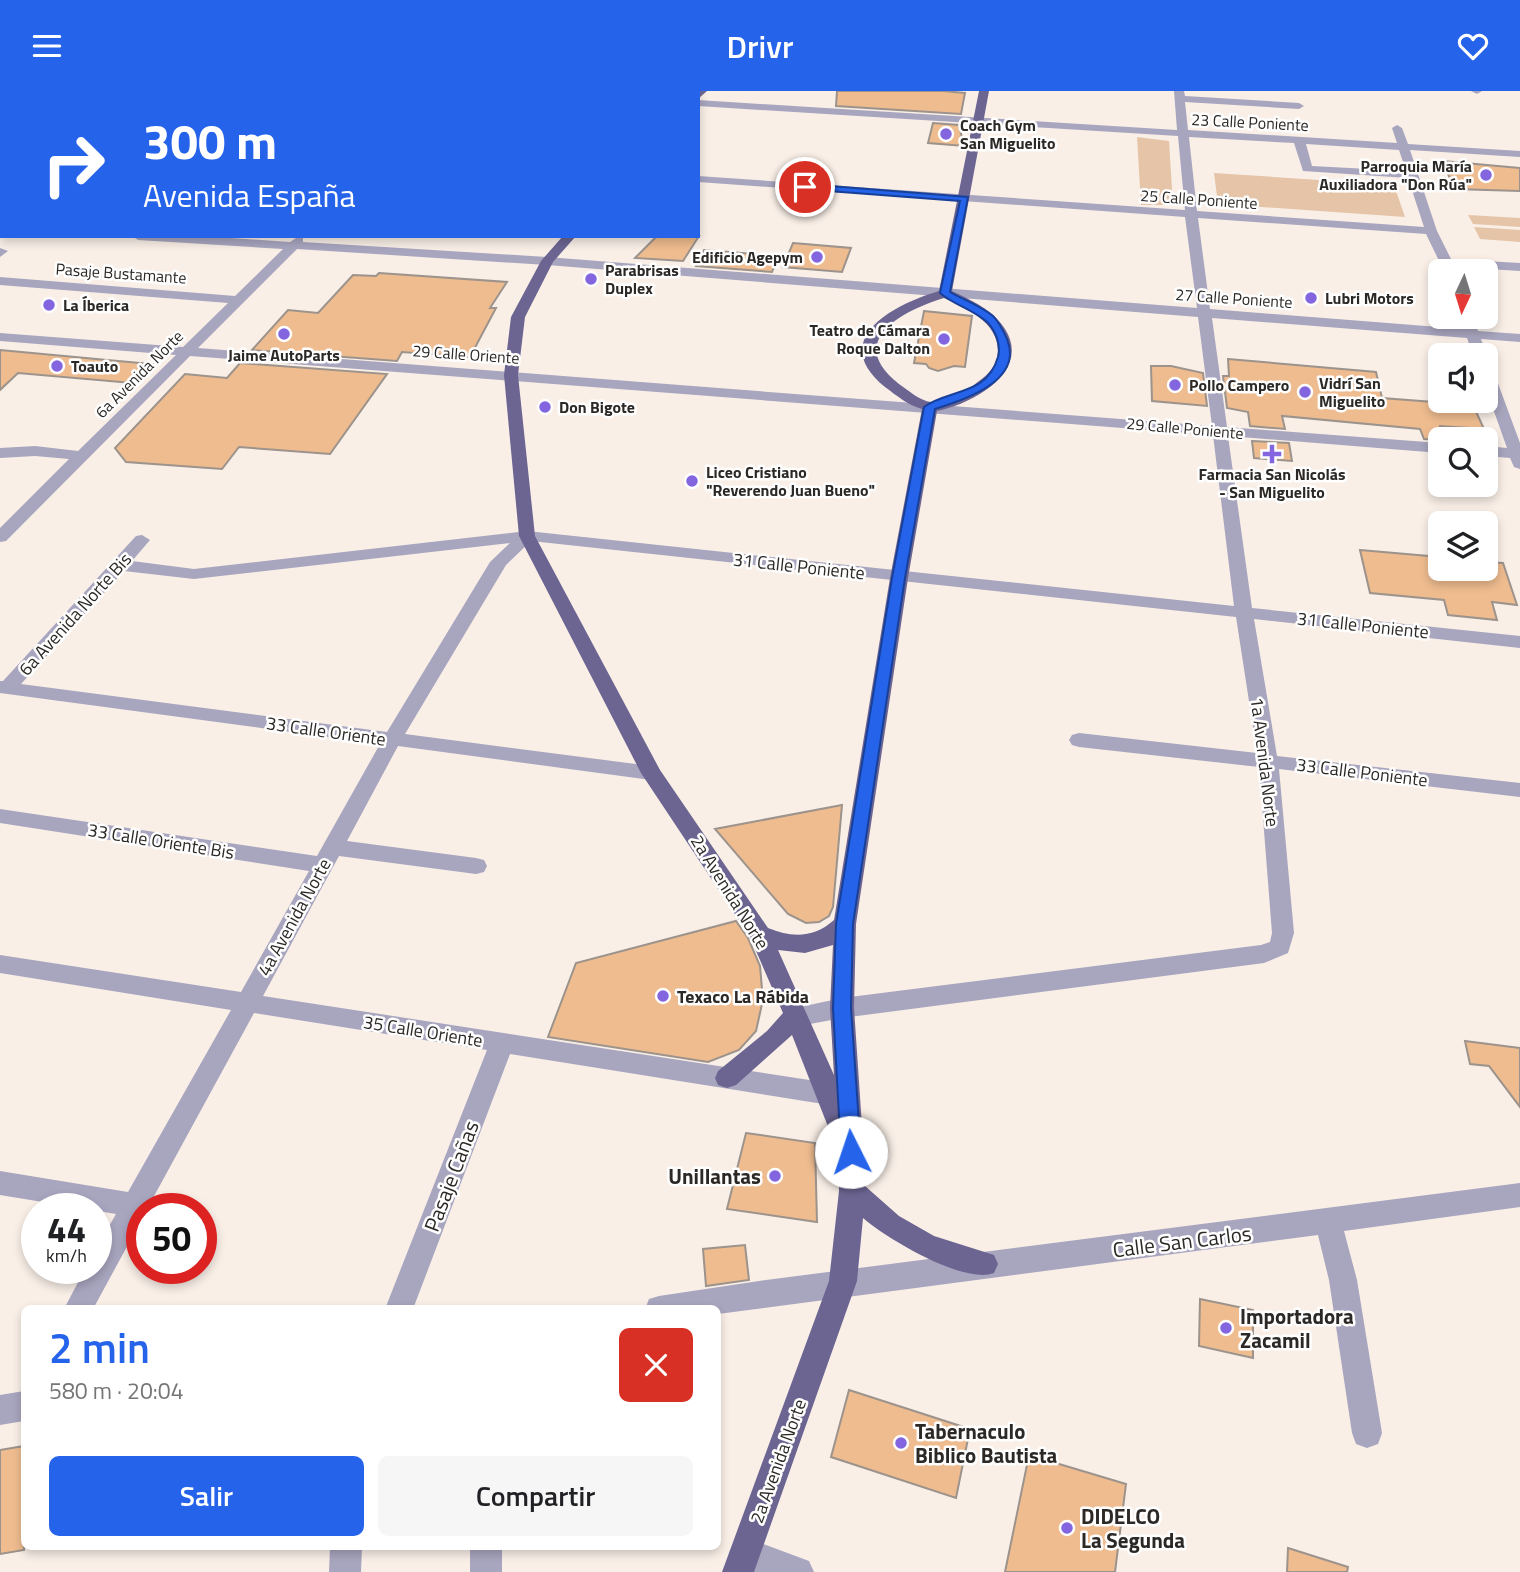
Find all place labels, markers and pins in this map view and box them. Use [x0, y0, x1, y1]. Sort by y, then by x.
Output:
place label: Coach Gym San Miguelito [960, 113, 1055, 155]
marker: Coach Gym San Miguelito [938, 126, 954, 142]
place label: Parroquia María Auxiliadora "Don Rúa" [1319, 154, 1472, 196]
pin [775, 157, 835, 217]
marker: Parroquia María Auxiliadora "Don Rúa" [1478, 167, 1494, 183]
place label: Edificio Agepym [692, 245, 803, 269]
marker: Edificio Agepym [809, 249, 825, 265]
place label: Parabrisas Duplex [605, 258, 679, 300]
marker: Parabrisas Duplex [583, 271, 599, 287]
place label: Lubri Motors [1325, 286, 1414, 310]
marker: Lubri Motors [1303, 290, 1319, 306]
place label: La Íberica [63, 293, 129, 317]
marker: La Íberica [41, 297, 57, 313]
place label: Teatro de Cámara Roque Dalton [809, 318, 930, 360]
marker: Jaime AutoParts [276, 326, 292, 342]
marker: Teatro de Cámara Roque Dalton [936, 331, 952, 347]
place label: Jaime AutoParts [228, 343, 340, 367]
place label: Toauto [71, 354, 118, 378]
marker: Toauto [49, 358, 65, 374]
place label: Vidrí San Miguelito [1319, 371, 1385, 413]
place label: Pollo Campero [1189, 373, 1289, 397]
marker: Pollo Campero [1167, 377, 1183, 393]
marker: Vidrí San Miguelito [1297, 384, 1313, 400]
place label: Don Bigote [559, 395, 635, 419]
marker: Don Bigote [537, 399, 553, 415]
marker: Farmacia San Nicolás - San Miguelito [1264, 446, 1280, 462]
place label: Liceo Cristiano "Reverendo Juan Bueno" [706, 460, 875, 502]
place label: Farmacia San Nicolás - San Miguelito [1198, 462, 1346, 504]
marker: Liceo Cristiano "Reverendo Juan Bueno" [684, 473, 700, 489]
place label: Texaco La Rábida [677, 983, 809, 1010]
marker: Texaco La Rábida [655, 988, 671, 1004]
place label: Unillantas [668, 1160, 761, 1192]
marker: Unillantas [767, 1168, 783, 1184]
place label: Importadora Zacamil [1240, 1300, 1354, 1356]
marker: Importadora Zacamil [1218, 1320, 1234, 1336]
place label: Tabernaculo Biblico Bautista [915, 1415, 1058, 1471]
marker: Tabernaculo Biblico Bautista [893, 1435, 909, 1451]
place label: DIDELCO La Segunda [1081, 1500, 1185, 1556]
marker: DIDELCO La Segunda [1059, 1520, 1075, 1536]

